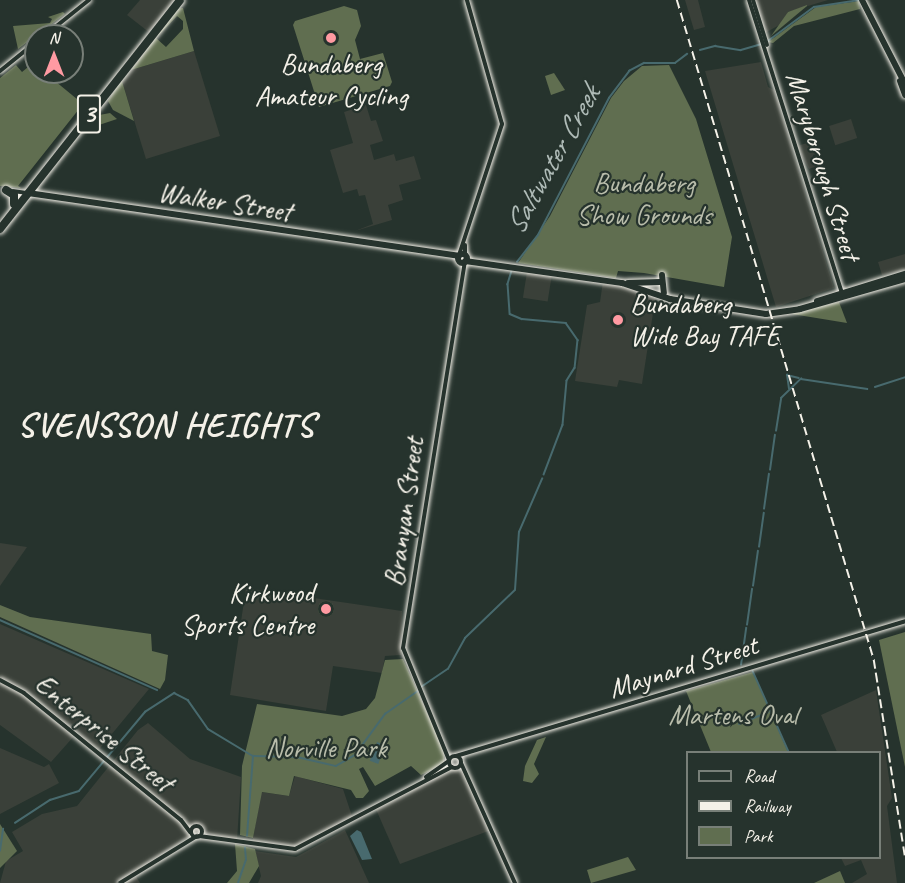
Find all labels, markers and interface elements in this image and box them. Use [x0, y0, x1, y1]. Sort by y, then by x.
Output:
north arrow [24, 24, 84, 84]
text: N [49, 28, 59, 48]
marker: Bundaberg Amateur Cycling [324, 31, 338, 45]
place label: Bundaberg Amateur Cycling [255, 47, 407, 113]
street label: Maryborough Street [778, 68, 868, 264]
water label: Saltwater Creek [497, 80, 607, 240]
road number: 3 [76, 90, 103, 138]
park label: Bundaberg Show Grounds [576, 166, 712, 232]
street label: Walker Street [156, 175, 294, 229]
place label: Bundaberg Wide Bay TAFE [630, 287, 779, 353]
marker: Bundaberg Wide Bay TAFE [611, 313, 625, 327]
district label: SVENSSON HEIGHTS [19, 405, 313, 445]
street label: Branyan Street [377, 435, 431, 589]
place label: Kirkwood Sports Centre [181, 576, 314, 642]
marker: Kirkwood Sports Centre [319, 602, 333, 616]
street label: Maynard Street [604, 628, 762, 706]
street label: Enterprise Street [28, 667, 180, 799]
park label: Martens Oval [668, 698, 798, 732]
park label: Norville Park [266, 731, 386, 765]
legend [686, 751, 881, 859]
text: Road [744, 765, 774, 787]
text: Railway [744, 795, 791, 817]
text: Park [744, 825, 773, 847]

